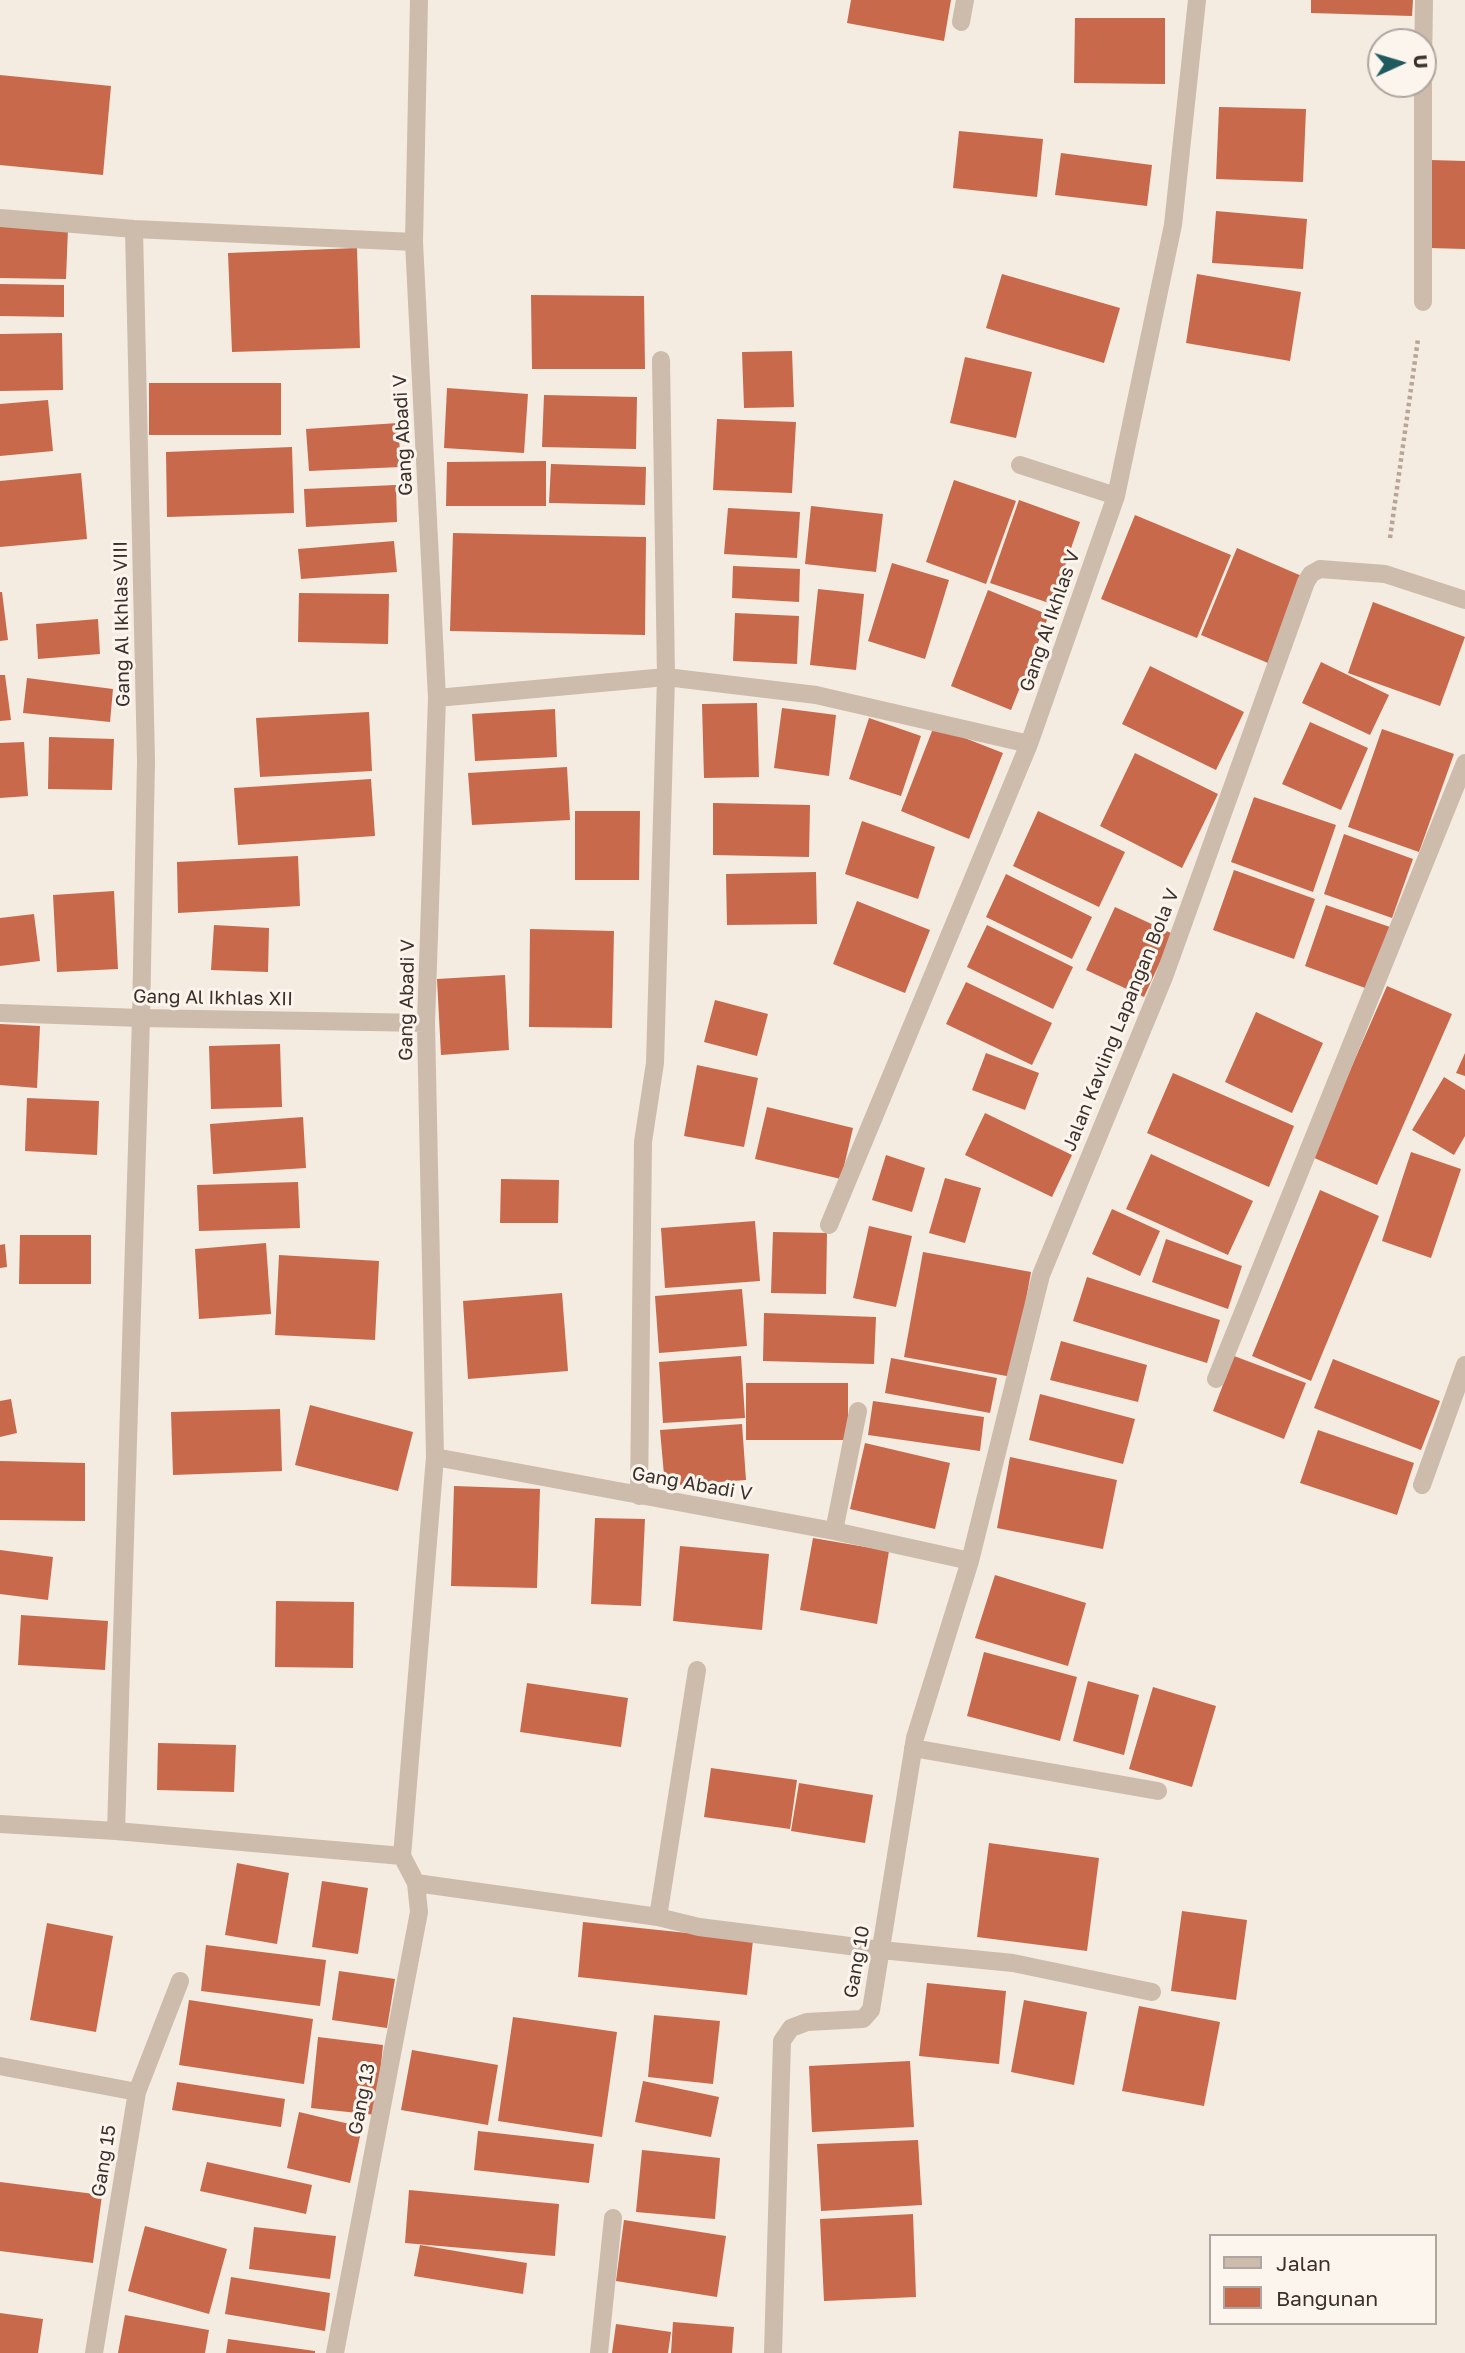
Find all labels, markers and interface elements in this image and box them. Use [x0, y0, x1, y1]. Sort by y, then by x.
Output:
north arrow [1367, 28, 1437, 98]
text: U [1409, 54, 1433, 69]
street label: Gang Abadi V [388, 374, 418, 496]
street label: Gang Al Ikhlas VIII [109, 541, 135, 707]
street label: Gang Al Ikhlas V [1015, 547, 1085, 695]
street label: Jalan Kavling Lapangan Bola V [1058, 886, 1184, 1154]
street label: Gang Abadi V [395, 939, 419, 1061]
street label: Gang Al Ikhlas XII [133, 985, 293, 1011]
street label: Gang Abadi V [630, 1462, 754, 1506]
street label: Gang 10 [839, 1924, 875, 2000]
street label: Gang 13 [344, 2061, 380, 2137]
street label: Gang 15 [87, 2123, 121, 2199]
legend [1210, 2234, 1437, 2325]
text: Jalan [1276, 2250, 1331, 2276]
text: Bangunan [1276, 2285, 1378, 2311]

